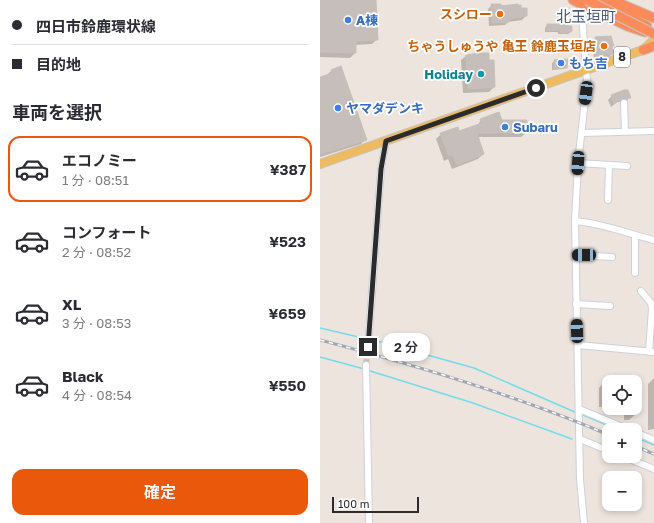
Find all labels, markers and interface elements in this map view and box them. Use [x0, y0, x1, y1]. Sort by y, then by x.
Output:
place label: スシロー [440, 6, 492, 22]
district label: 北玉垣町 [556, 7, 616, 25]
marker: スシロー [495, 9, 505, 19]
place label: A棟 [356, 12, 378, 28]
marker: A棟 [343, 15, 353, 25]
text: 四日市鈴鹿環状線 [36, 17, 156, 35]
place label: ちゃうしゅうや 亀王 鈴鹿玉垣店 [407, 38, 596, 54]
marker: ちゃうしゅうや 亀王 鈴鹿玉垣店 [599, 41, 609, 51]
road number: 8 [614, 47, 630, 67]
text: 目的地 [36, 55, 81, 73]
place label: もち吉 [569, 55, 608, 71]
marker: もち吉 [556, 58, 566, 68]
place label: Holiday [424, 66, 473, 82]
marker: Holiday [476, 69, 486, 79]
route start [527, 79, 545, 97]
car [578, 80, 594, 106]
place label: ヤマダデンキ [346, 100, 424, 116]
text: 車両を選択 [12, 101, 102, 123]
marker: ヤマダデンキ [333, 103, 343, 113]
place label: Subaru [513, 119, 558, 135]
marker: Subaru [500, 122, 510, 132]
icon: car [14, 151, 50, 187]
text: エコノミー [62, 151, 137, 169]
car [571, 151, 585, 175]
text: ¥387 [270, 160, 306, 178]
text: 1 分 · 08:51 [62, 172, 129, 188]
icon: car [14, 223, 50, 259]
text: コンフォート [62, 223, 152, 241]
text: ¥523 [269, 232, 306, 250]
text: 2 分 · 08:52 [62, 244, 131, 260]
car [572, 249, 596, 261]
icon: car [14, 295, 50, 331]
text: XL [62, 295, 81, 313]
text: ¥659 [269, 304, 306, 322]
text: 3 分 · 08:53 [62, 315, 131, 331]
car [571, 319, 583, 343]
callout: 2 分 [382, 333, 430, 361]
route end [359, 338, 377, 356]
text: 2 分 [394, 339, 418, 355]
icon: car [14, 367, 50, 403]
text: Black [62, 367, 104, 385]
map controls [602, 375, 642, 511]
button: locate [602, 375, 642, 415]
text: ¥550 [269, 376, 306, 394]
text: 4 分 · 08:54 [62, 387, 132, 403]
button: + [602, 423, 642, 463]
button: 確定 [12, 469, 308, 515]
button: − [602, 471, 642, 511]
scale bar [332, 495, 419, 514]
text: 100 m [338, 497, 369, 510]

